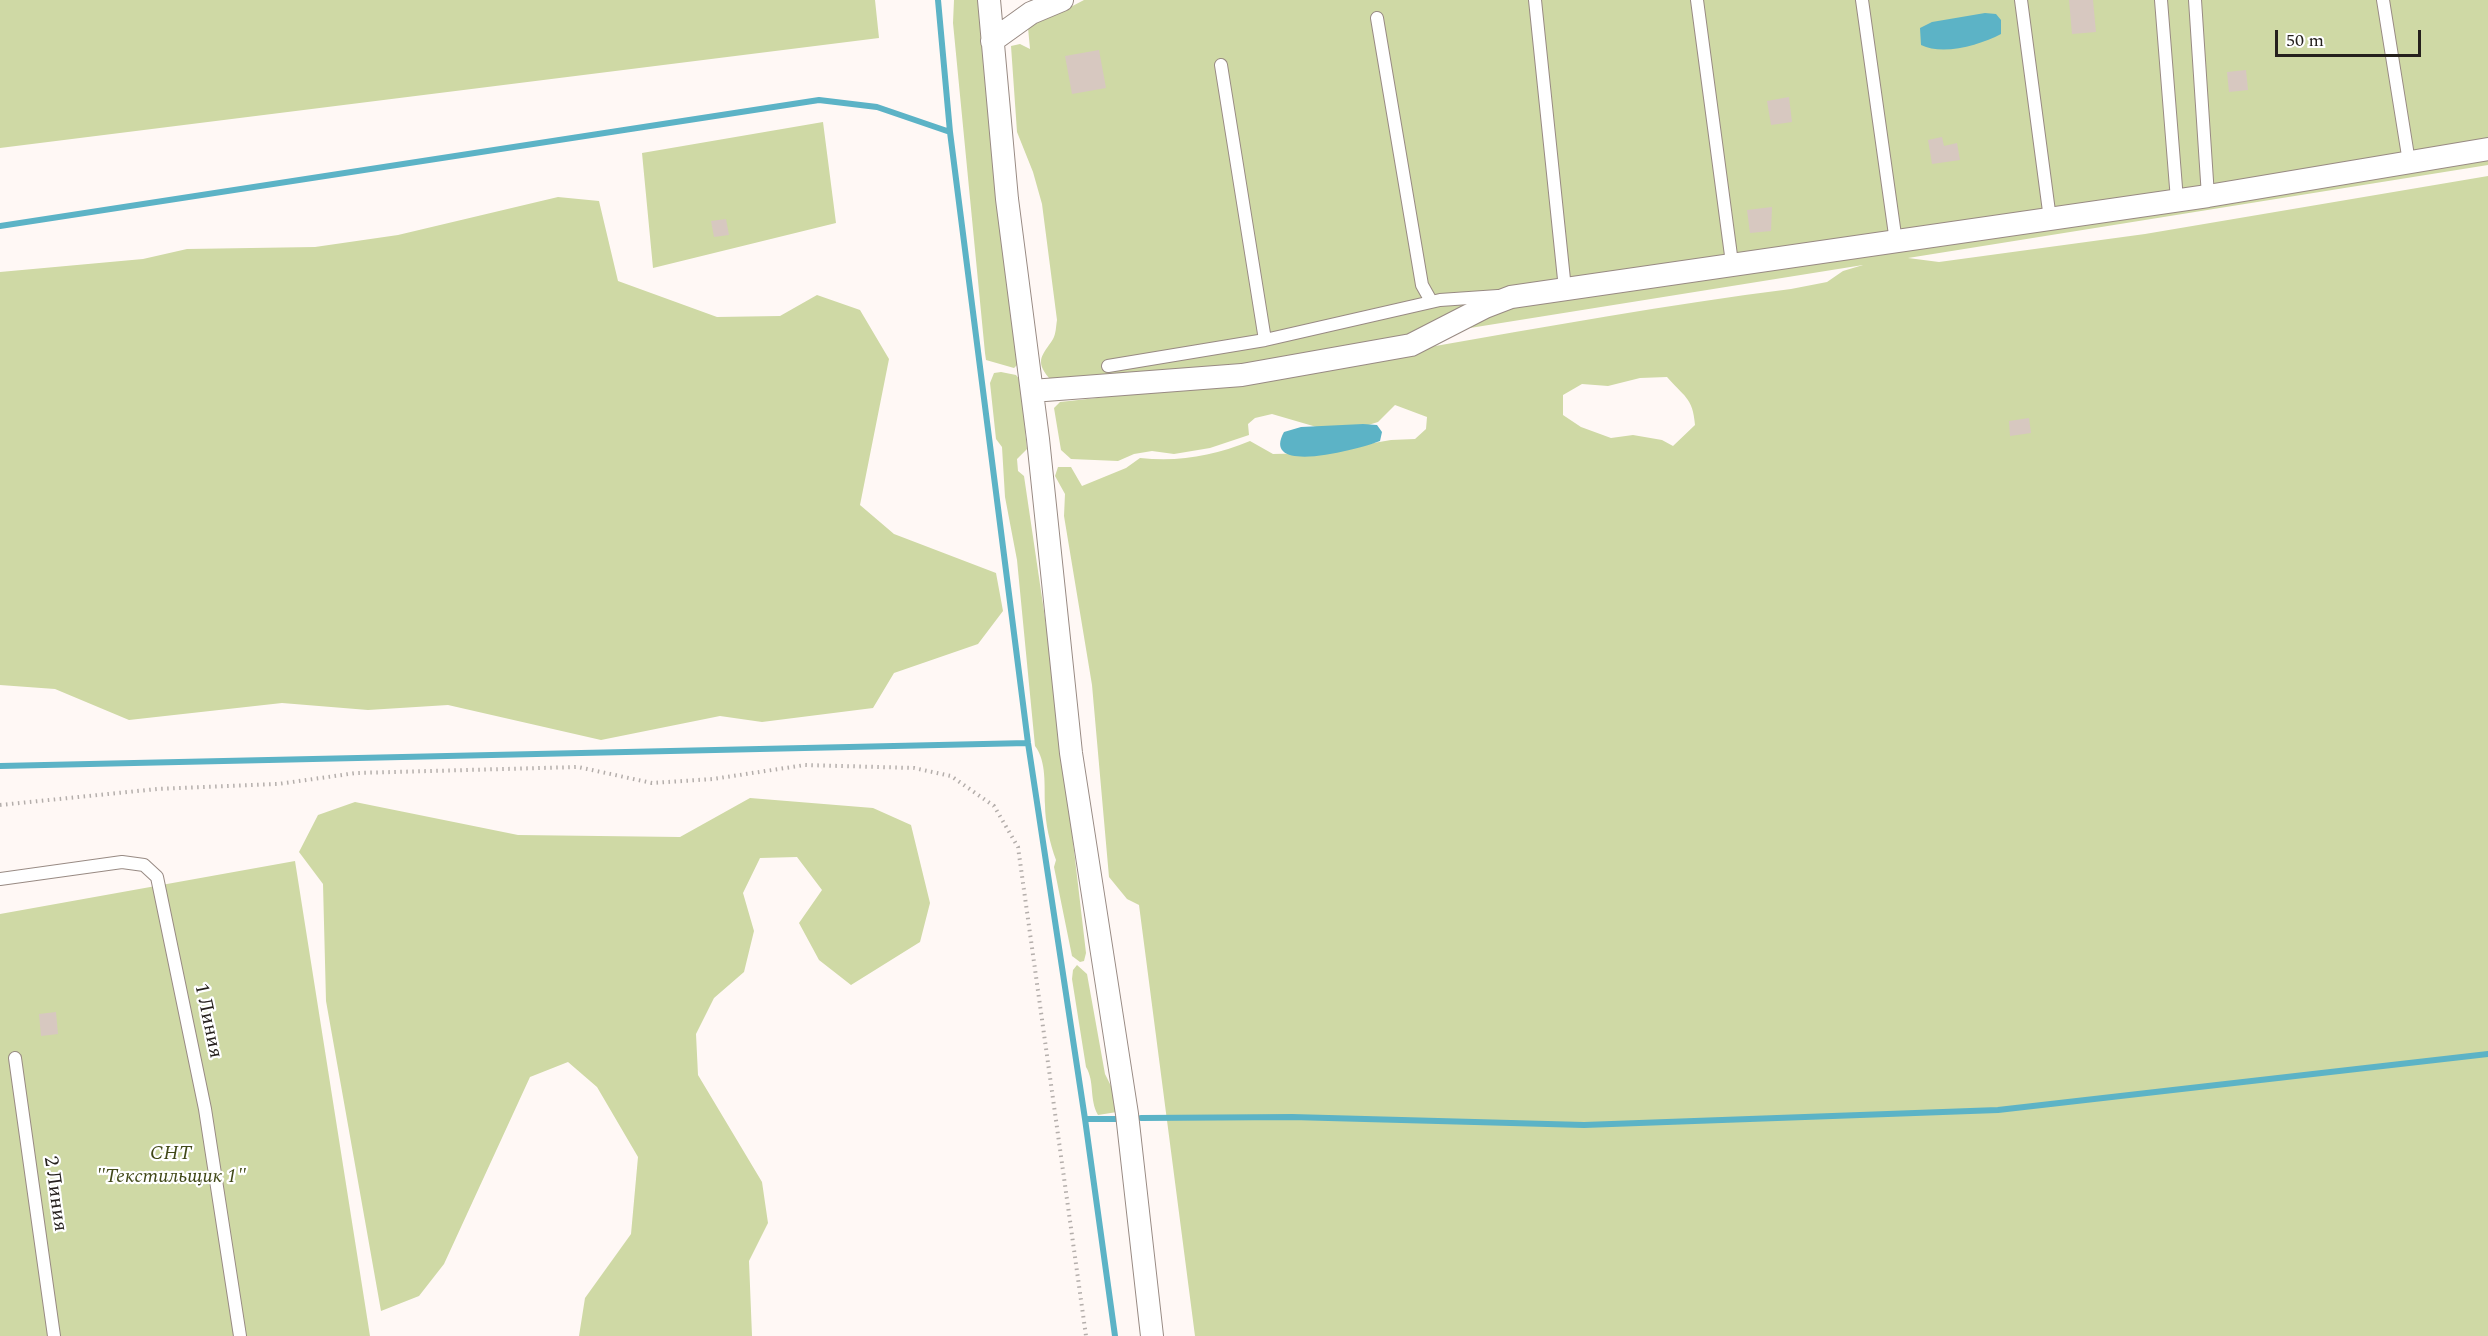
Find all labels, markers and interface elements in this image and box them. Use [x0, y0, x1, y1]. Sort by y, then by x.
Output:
scale bar [2278, 18, 2424, 56]
text: 50 m [2286, 27, 2324, 54]
street label: 1 Линия [187, 981, 227, 1061]
park label: СНТ "Текстильщик 1" [96, 1143, 246, 1190]
street label: 2 Линия [37, 1155, 71, 1233]

